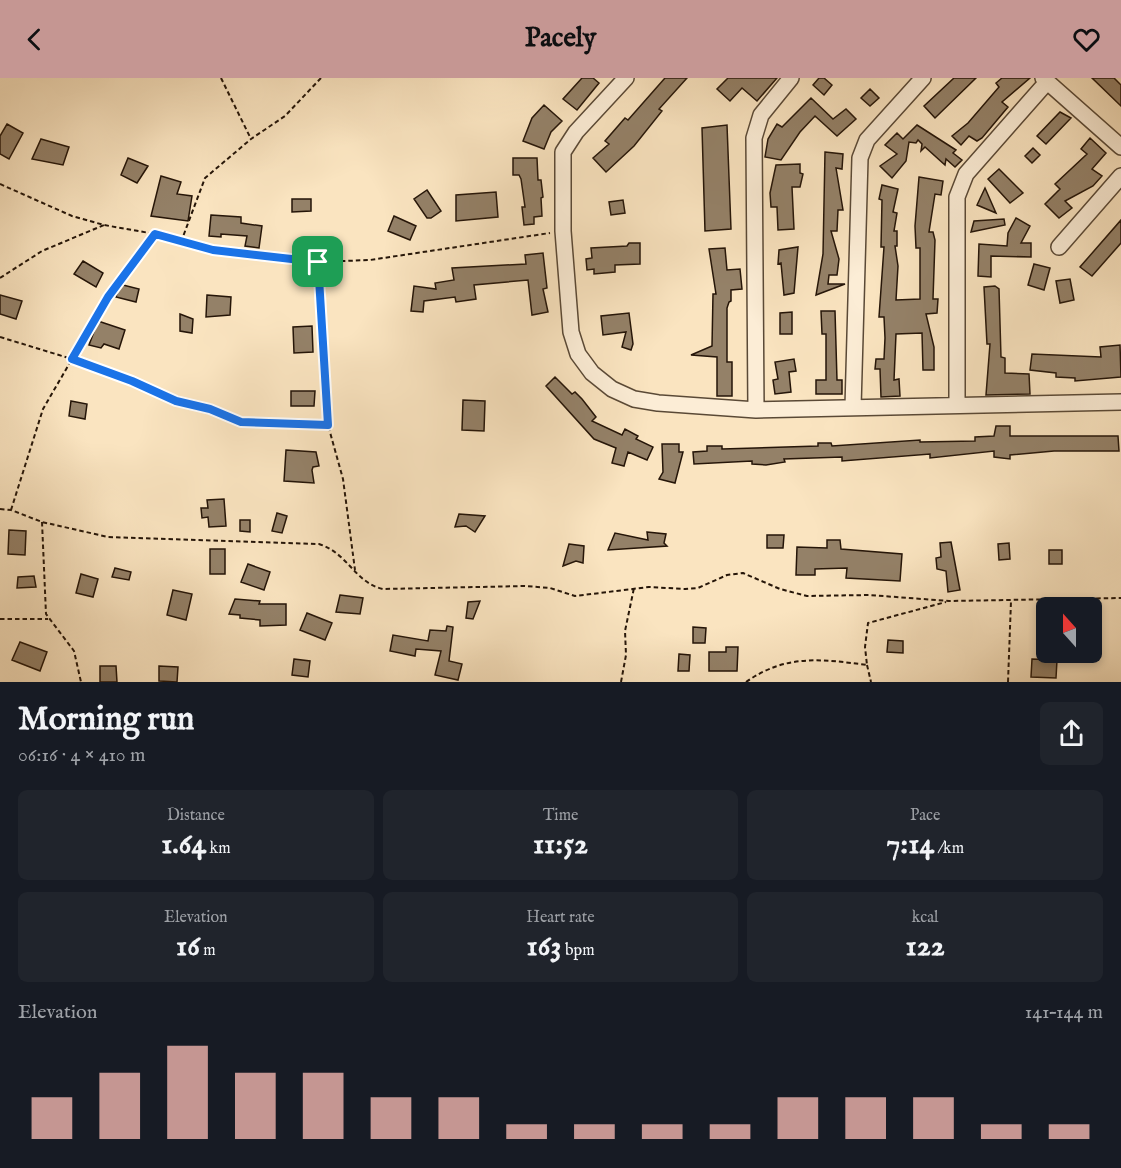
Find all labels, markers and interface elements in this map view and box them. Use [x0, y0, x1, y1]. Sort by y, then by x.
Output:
text: Pacely [525, 22, 596, 56]
icon: back [18, 23, 51, 56]
icon: heart [1070, 23, 1103, 56]
pin [292, 236, 343, 287]
icon: arrive [301, 245, 334, 278]
north arrow [1036, 597, 1102, 663]
map controls [1036, 597, 1102, 663]
text: Morning run [18, 699, 194, 741]
button: share [1040, 702, 1103, 765]
text: 06:16 · 4 × 410 m [18, 743, 145, 768]
text: Distance [167, 806, 225, 826]
text: Time [543, 806, 578, 826]
text: Pace [910, 806, 940, 826]
text: 1.64 [161, 826, 206, 864]
text: 11:52 [533, 826, 588, 864]
text: 7:14 [886, 826, 934, 864]
text: km [206, 839, 231, 859]
text: /km [934, 839, 964, 859]
text: Elevation [164, 908, 228, 928]
text: Heart rate [526, 908, 595, 928]
text: kcal [912, 908, 938, 928]
text: 16 [176, 928, 200, 966]
text: 163 [526, 928, 562, 966]
text: 122 [905, 928, 945, 966]
text: m [200, 941, 216, 961]
text: bpm [562, 941, 595, 961]
text: Elevation [18, 1000, 97, 1025]
text: 141–144 m [1025, 1000, 1103, 1025]

